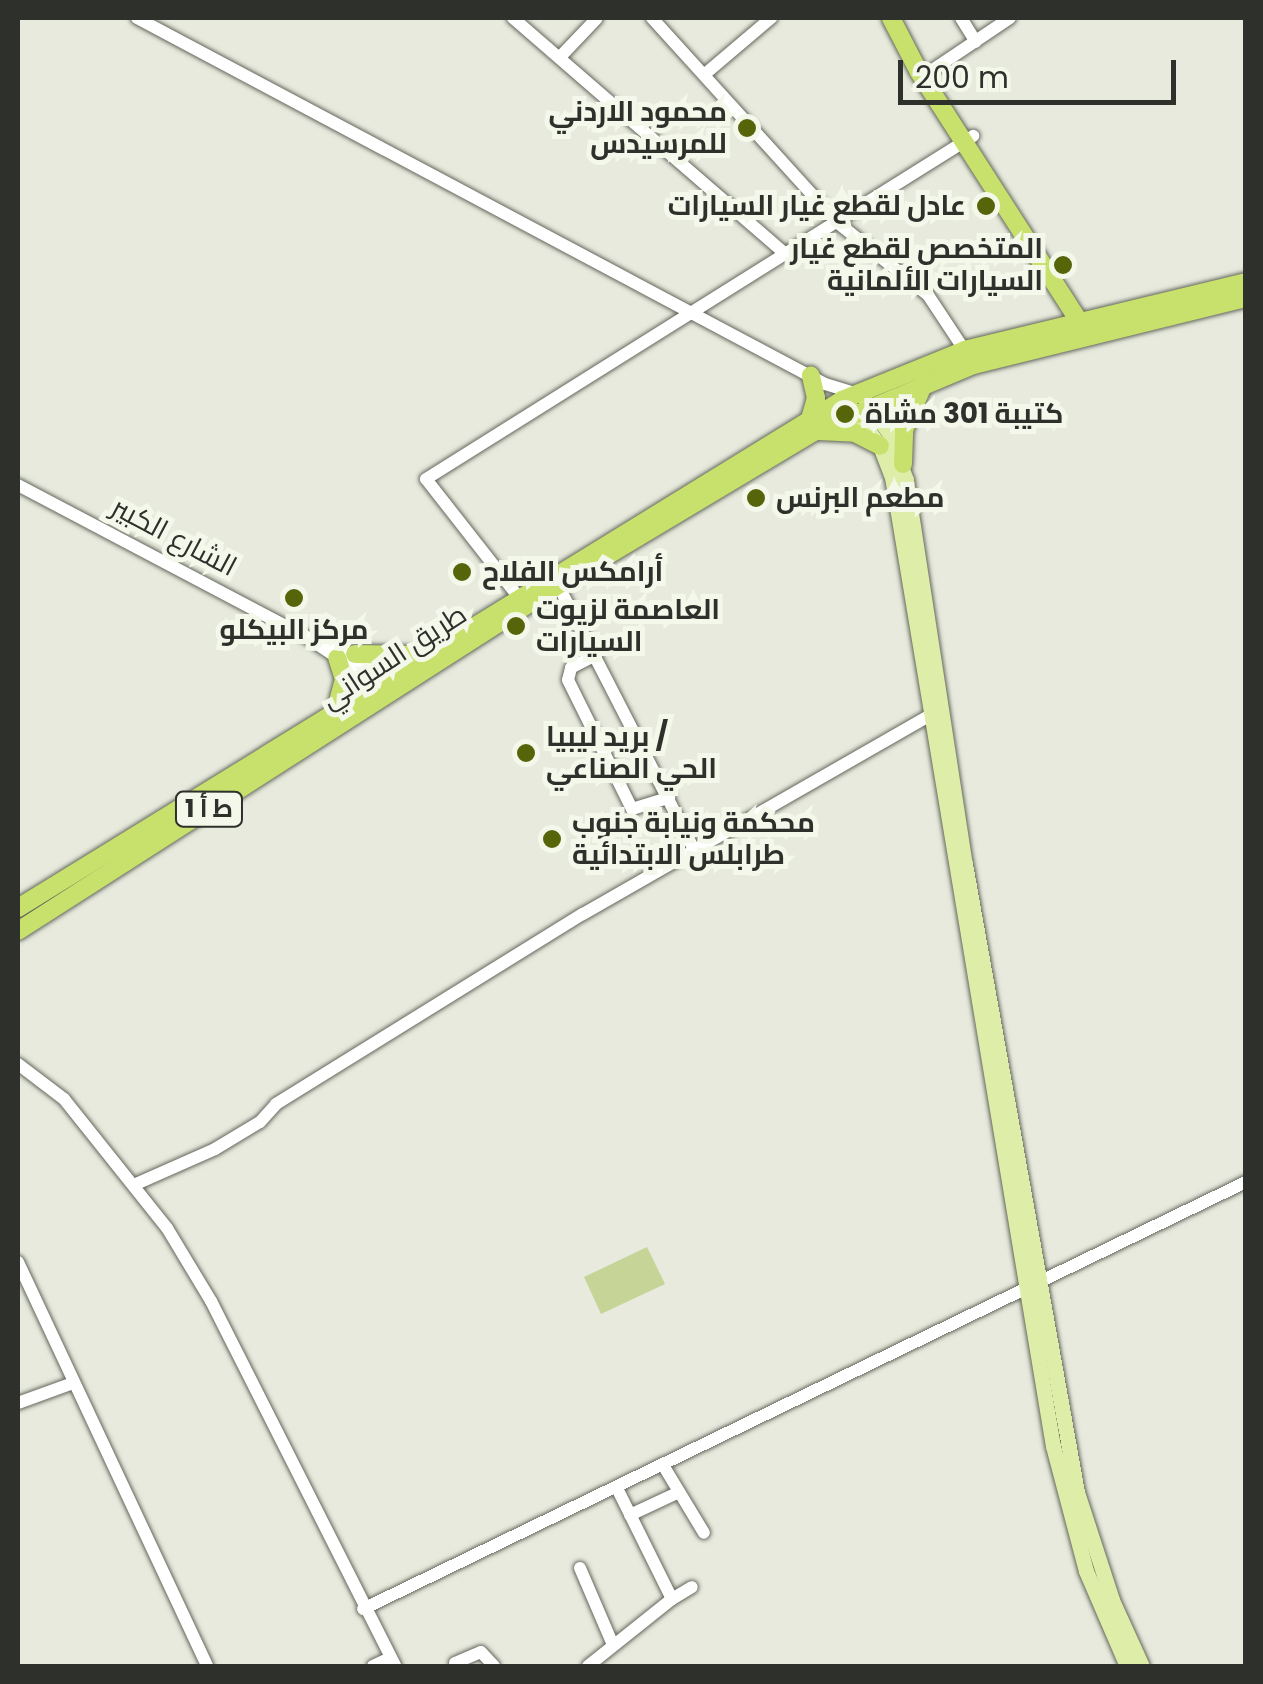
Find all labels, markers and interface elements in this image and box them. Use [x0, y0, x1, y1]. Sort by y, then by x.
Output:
scale bar [903, 40, 1180, 102]
text: 200 m [915, 56, 1009, 99]
place label: محمود الاردني للمرسيدس [548, 95, 727, 161]
marker: محمود الاردني للمرسيدس [736, 117, 758, 139]
place label: عادل لقطع غيار السيارات [668, 189, 966, 223]
marker: عادل لقطع غيار السيارات [975, 195, 997, 217]
place label: المتخصص لقطع غيار السيارات الألمانية [790, 232, 1043, 298]
marker: المتخصص لقطع غيار السيارات الألمانية [1052, 254, 1074, 276]
place label: كتيبة 301 مشاة [865, 397, 1063, 431]
marker: كتيبة 301 مشاة [834, 403, 856, 425]
place label: مطعم البرنس [776, 481, 944, 515]
marker: مطعم البرنس [745, 487, 767, 509]
street label: الشارع الكبير [106, 490, 242, 584]
place label: أرامكس الفلاح [482, 555, 663, 589]
marker: أرامكس الفلاح [451, 561, 473, 583]
marker: مركز البيكلو [283, 587, 305, 609]
place label: العاصمة لزيوت السيارات [536, 593, 720, 659]
street label: طريق السواني [315, 598, 473, 716]
place label: مركز البيكلو [220, 613, 368, 647]
marker: العاصمة لزيوت السيارات [505, 615, 527, 637]
place label: بريد ليبيا / الحي الصناعي [546, 720, 717, 786]
marker: بريد ليبيا / الحي الصناعي [515, 742, 537, 764]
road number: ط أ 1 [174, 789, 244, 829]
place label: محكمة ونيابة جنوب طرابلس الابتدائية [572, 806, 815, 872]
marker: محكمة ونيابة جنوب طرابلس الابتدائية [541, 828, 563, 850]

